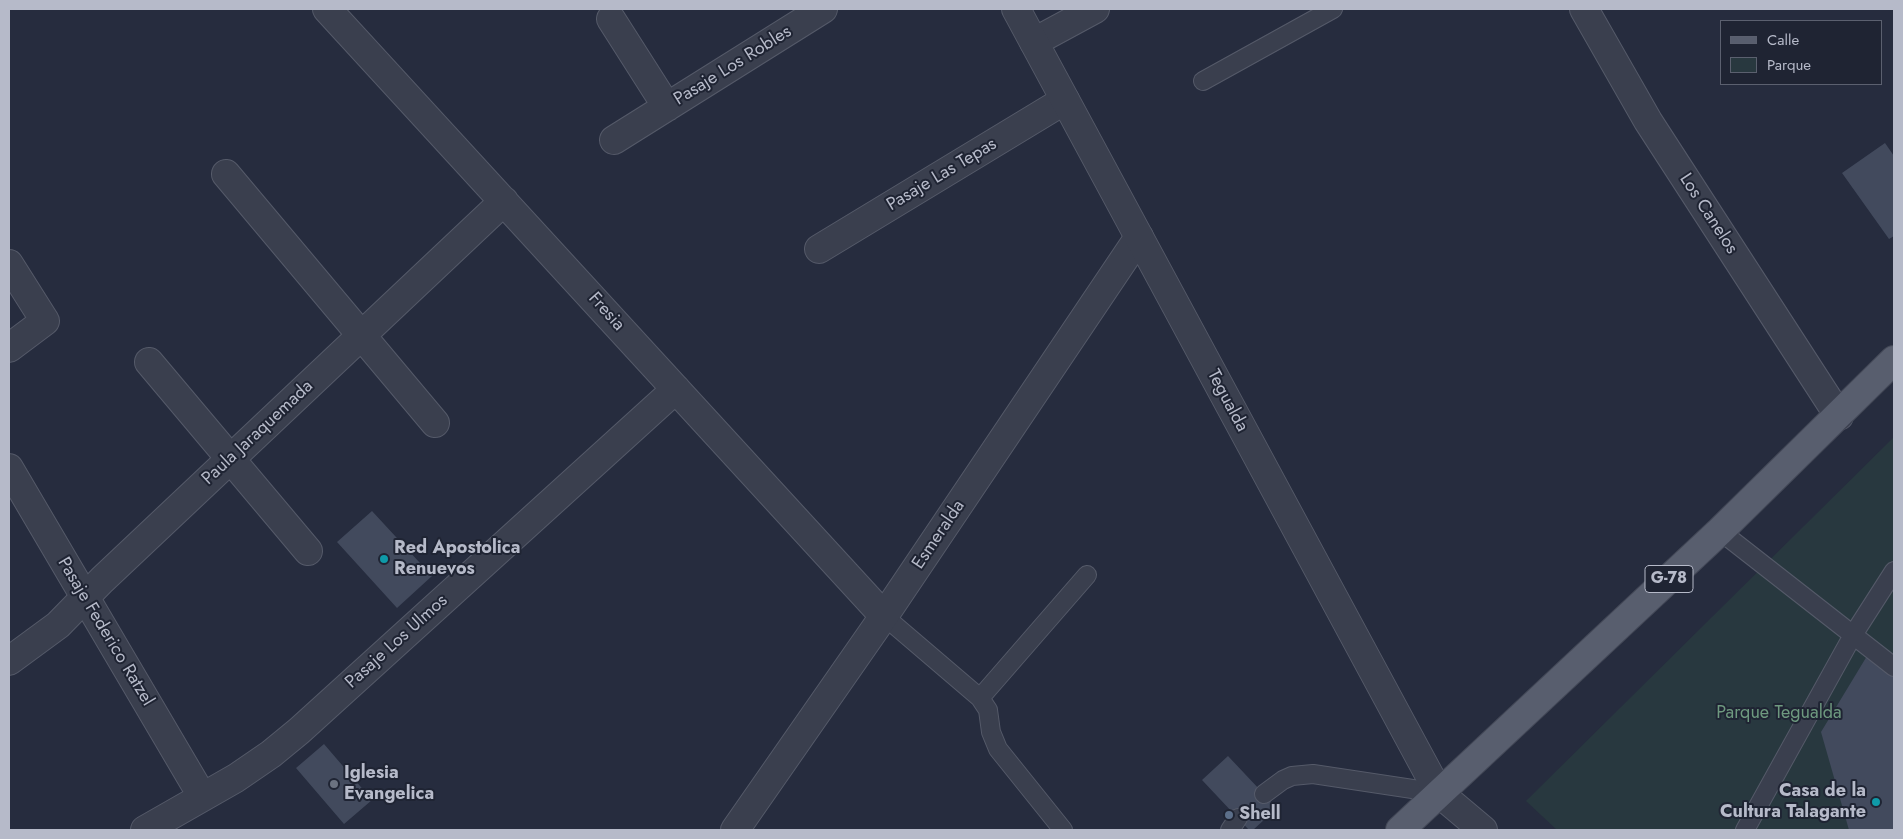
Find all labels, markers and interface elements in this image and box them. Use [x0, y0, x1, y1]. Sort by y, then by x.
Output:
legend [1720, 20, 1883, 85]
street label: Pasaje Los Robles [670, 21, 796, 111]
text: Calle [1767, 29, 1799, 51]
text: Parque [1767, 54, 1811, 76]
street label: Pasaje Las Tepas [883, 134, 1001, 216]
street label: Los Canelos [1674, 170, 1742, 258]
street label: Fresia [583, 288, 629, 336]
street label: Tegualda [1202, 366, 1252, 436]
street label: Paula Jaraquemada [198, 376, 318, 490]
street label: Esmeralda [908, 496, 970, 574]
place label: Red Apostolica Renuevos [394, 538, 520, 580]
marker: Red Apostolica Renuevos [378, 553, 390, 565]
street label: Pasaje Federico Ratzel [52, 554, 158, 710]
road number: G-78 [1645, 566, 1693, 592]
street label: Pasaje Los Ulmos [341, 590, 453, 694]
park label: Parque Tegualda [1716, 703, 1842, 725]
place label: Iglesia Evangelica [344, 763, 434, 806]
marker: Iglesia Evangelica [328, 778, 340, 790]
place label: Casa de la Cultura Talagante [1720, 781, 1866, 824]
marker: Casa de la Cultura Talagante [1870, 796, 1882, 808]
place label: Shell [1239, 804, 1281, 826]
marker: Shell [1223, 809, 1235, 821]

